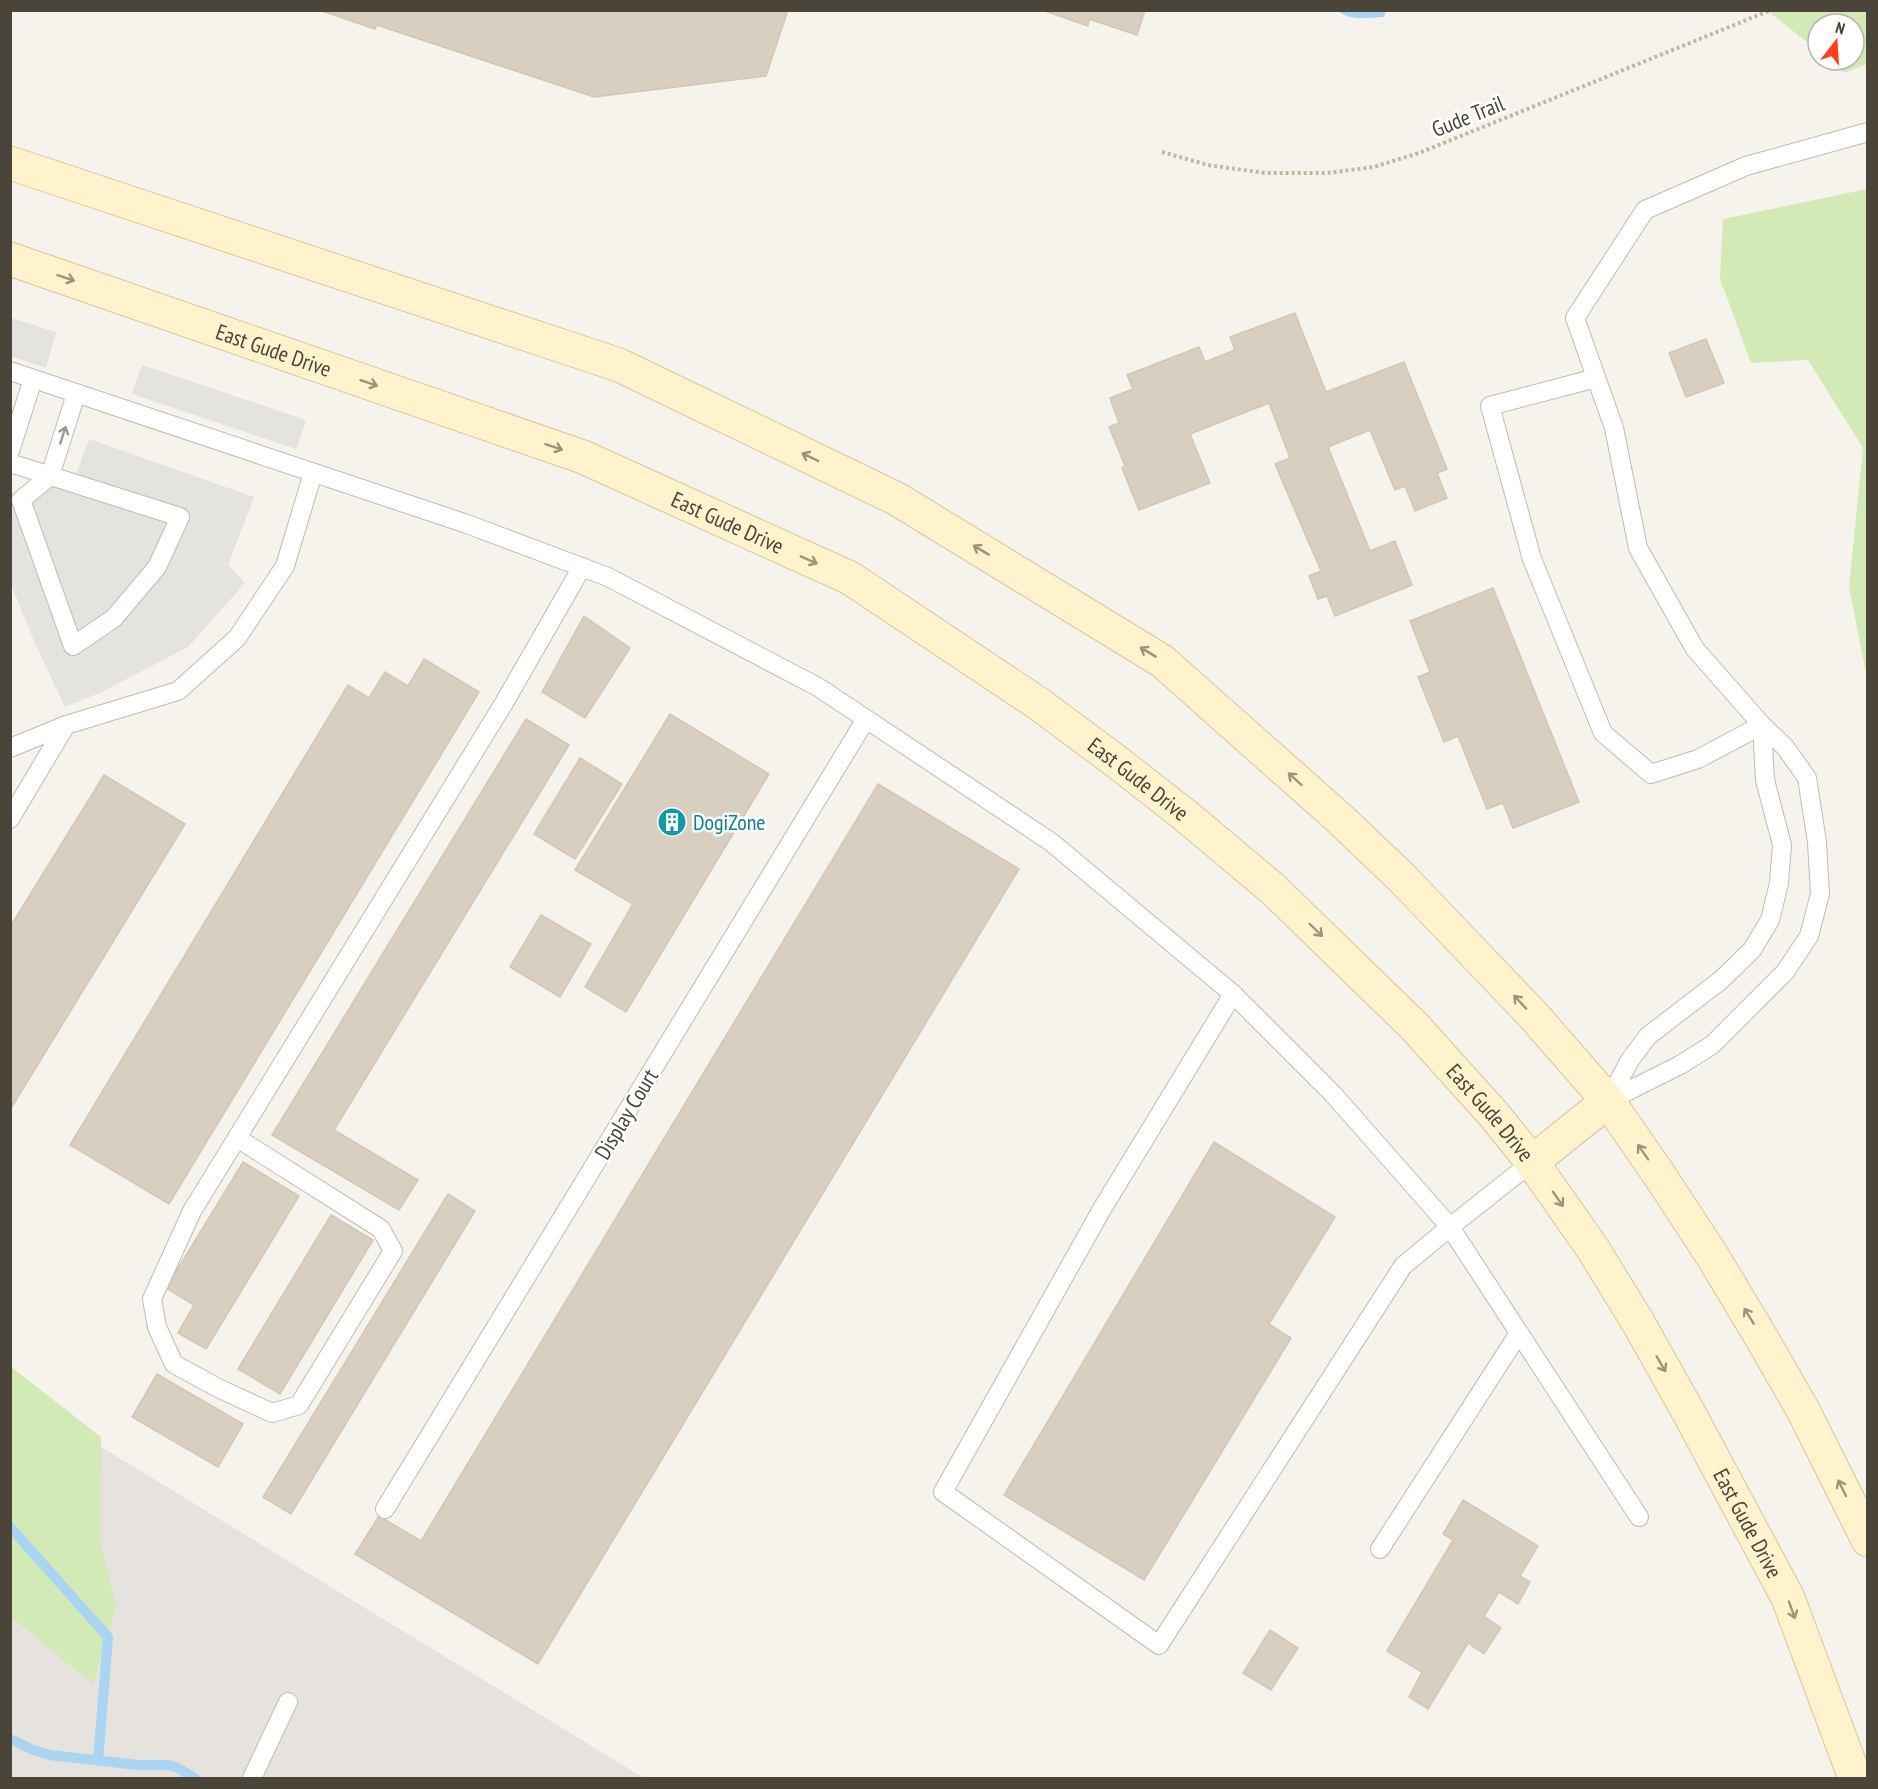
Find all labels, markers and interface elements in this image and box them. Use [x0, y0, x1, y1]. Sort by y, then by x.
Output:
north arrow [1806, 12, 1866, 72]
text: N [1833, 17, 1847, 38]
street label: Gude Trail [1428, 89, 1509, 143]
one-way arrow [56, 274, 75, 285]
street label: East Gude Drive [212, 317, 335, 383]
one-way arrow [359, 379, 378, 390]
one-way arrow [58, 426, 69, 445]
one-way arrow [544, 442, 562, 453]
one-way arrow [802, 451, 820, 463]
street label: East Gude Drive [667, 485, 788, 560]
one-way arrow [973, 544, 990, 556]
one-way arrow [799, 554, 817, 566]
one-way arrow [1140, 645, 1157, 657]
street label: East Gude Drive [1082, 731, 1194, 827]
one-way arrow [1288, 772, 1303, 786]
building icon: DogiZone [656, 806, 688, 838]
place label: DogiZone [693, 808, 765, 836]
one-way arrow [1308, 922, 1323, 937]
one-way arrow [1513, 994, 1527, 1009]
street label: East Gude Drive [1441, 1058, 1540, 1167]
street label: Display Court [588, 1064, 664, 1164]
one-way arrow [1637, 1145, 1649, 1161]
one-way arrow [1552, 1190, 1564, 1207]
one-way arrow [1742, 1308, 1754, 1325]
one-way arrow [1655, 1355, 1667, 1372]
street label: East Gude Drive [1707, 1464, 1789, 1583]
one-way arrow [1836, 1479, 1848, 1497]
one-way arrow [1788, 1600, 1799, 1619]

